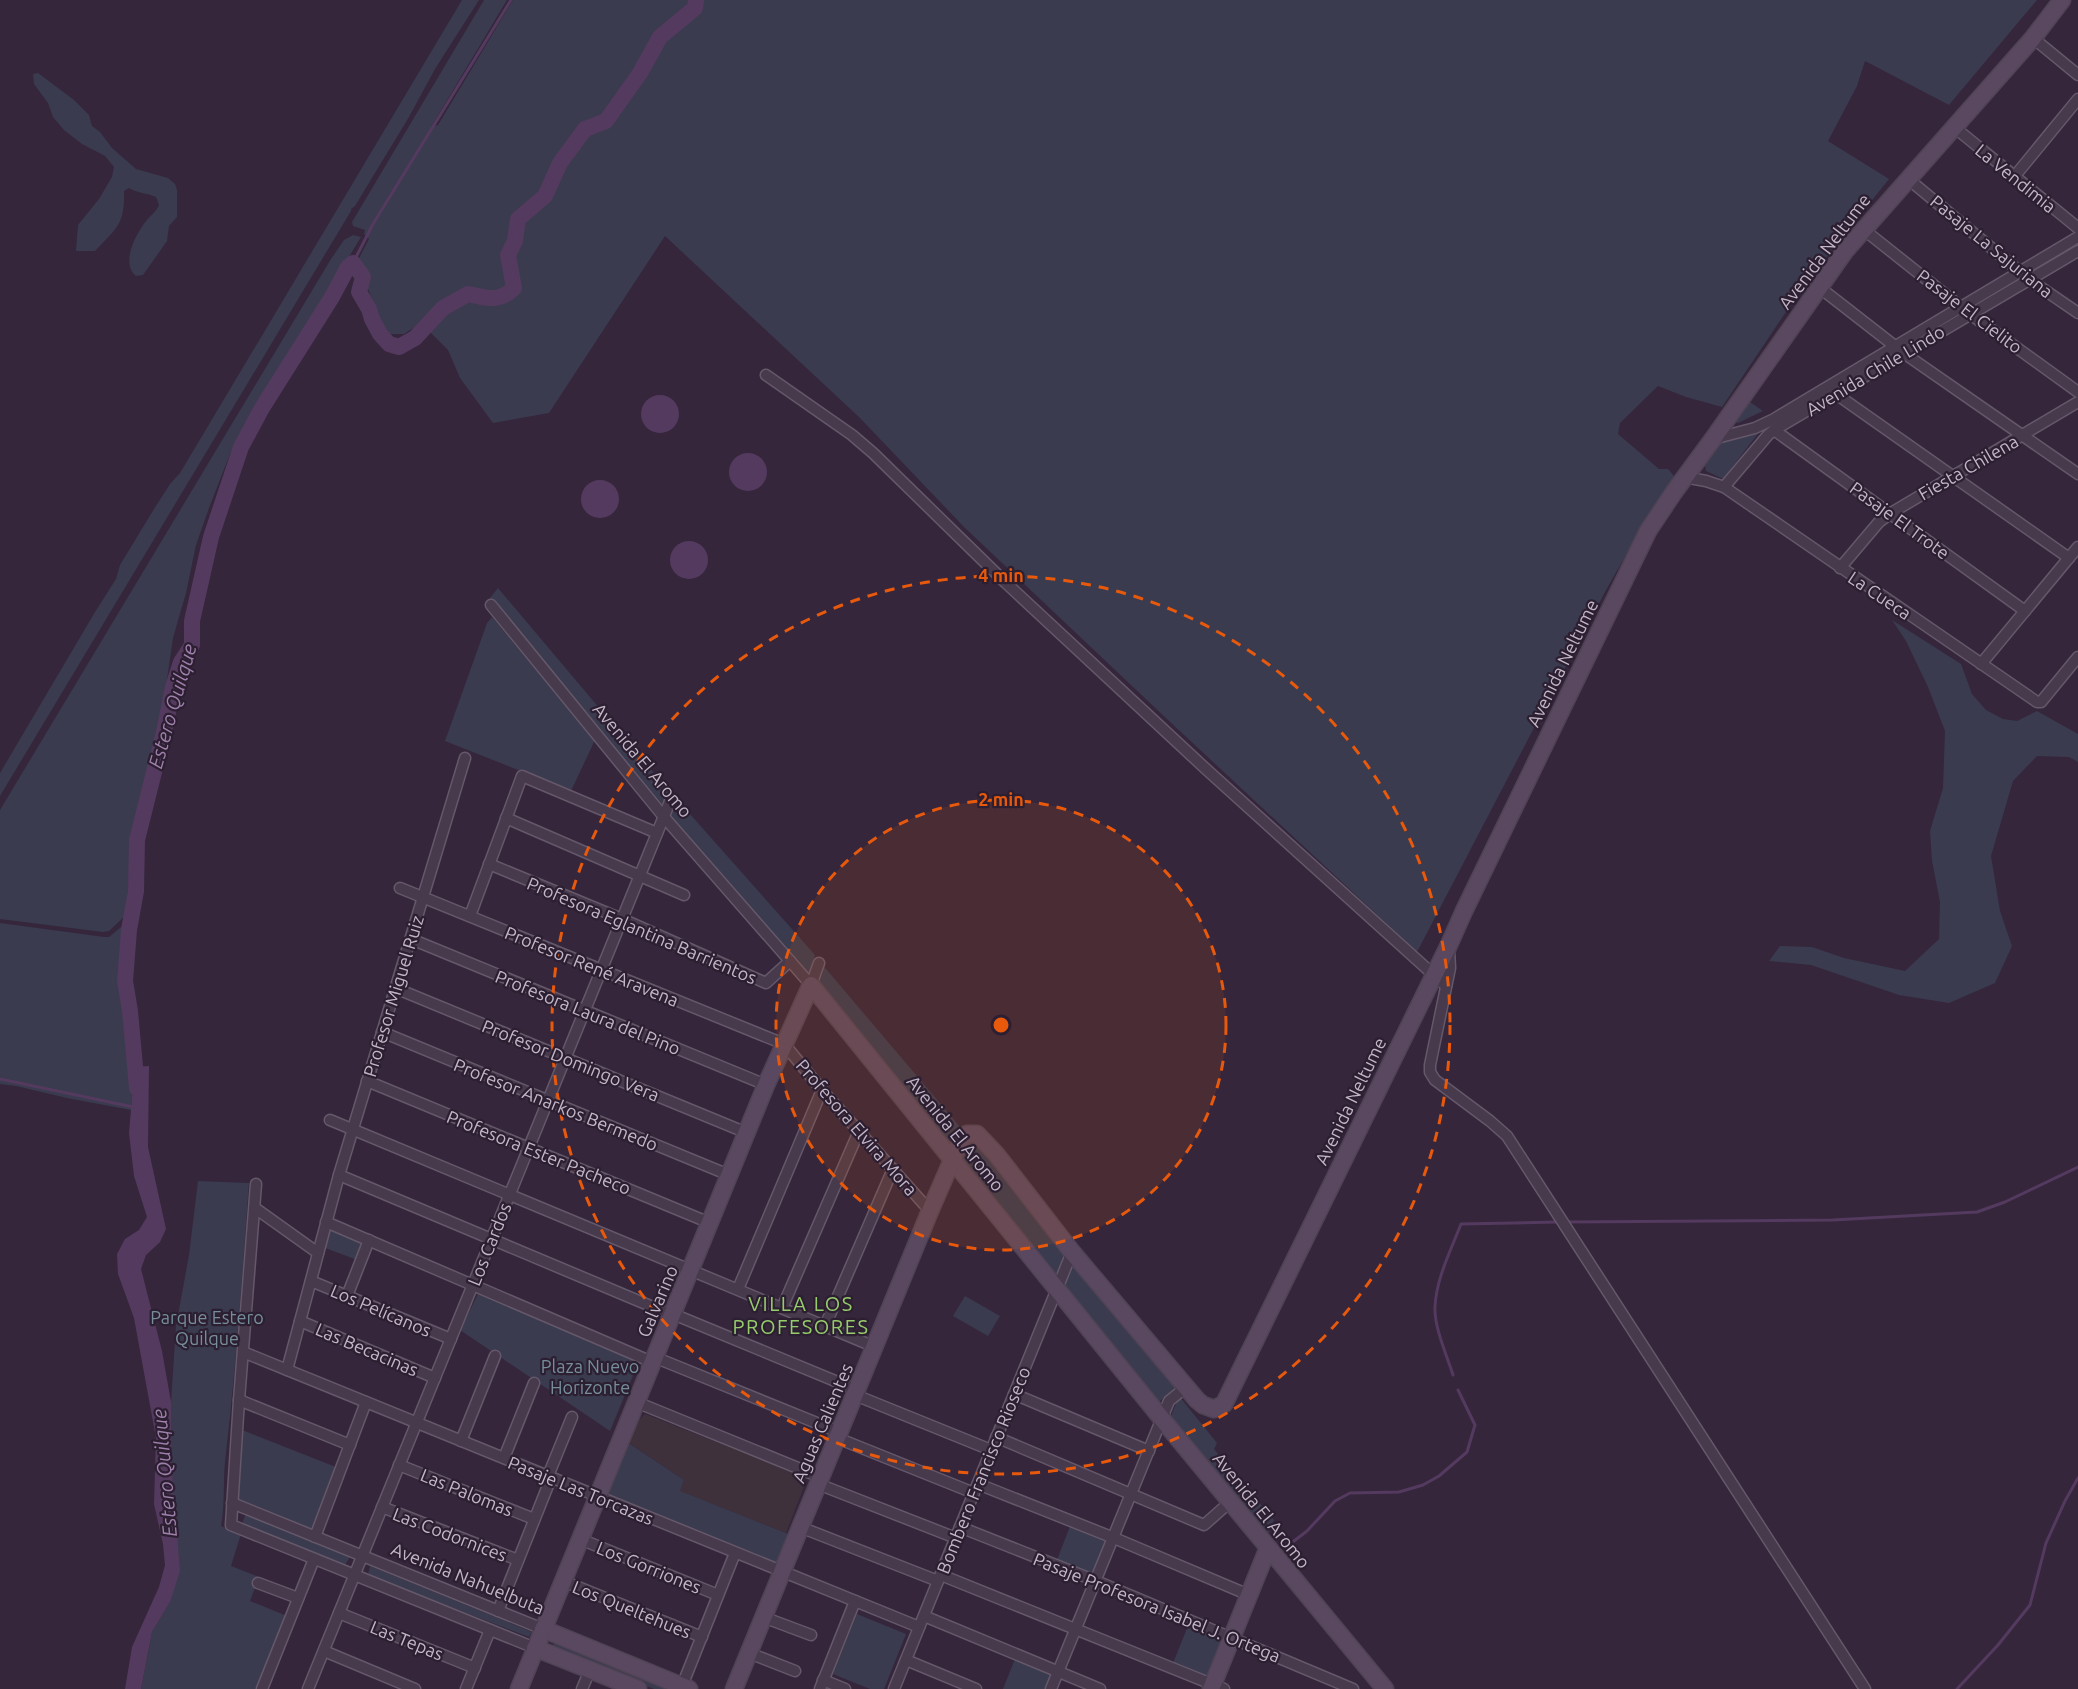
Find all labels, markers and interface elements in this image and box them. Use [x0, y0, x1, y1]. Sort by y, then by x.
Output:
street label: La Vendimia [1972, 140, 2060, 216]
street label: Avenida Neltume [1774, 189, 1874, 313]
street label: Pasaje La Sajuriana [1927, 191, 2057, 301]
street label: Pasaje El Cielito [1914, 265, 2026, 357]
street label: Avenida Chile Lindo [1802, 321, 1948, 419]
street label: Fiesta Chilena [1915, 430, 2021, 504]
street label: Pasaje El Trote [1846, 477, 1954, 563]
text: 4 min [978, 565, 1024, 585]
street label: La Cueca [1845, 567, 1915, 623]
street label: Avenida Neltume [1523, 596, 1601, 730]
water label: Estero Quilque [143, 641, 202, 771]
street label: Avenida El Aromo [589, 699, 697, 821]
text: 2 min [978, 789, 1024, 809]
street label: Profesora Eglantina Barrientos [524, 872, 760, 988]
street label: Profesor Miguel Ruiz [359, 913, 427, 1079]
street label: Profesor René Aravena [502, 922, 682, 1010]
street label: Profesora Laura del Pino [493, 966, 683, 1058]
street label: Profesor Domingo Vera [479, 1015, 663, 1105]
centre of rings [991, 1015, 1011, 1035]
street label: Avenida Neltume [1311, 1034, 1389, 1168]
street label: Profesor Anarkos Bermedo [451, 1054, 661, 1154]
street label: Profesora Elvira Mora [792, 1055, 922, 1199]
street label: Avenida El Aromo [903, 1071, 1009, 1195]
street label: Profesora Ester Pacheco [444, 1106, 634, 1198]
street label: Los Cardos [463, 1199, 515, 1288]
street label: Galvarino [633, 1262, 681, 1340]
street label: Los Pelícanos [328, 1280, 434, 1340]
district label: VILLA LOS PROFESORES [733, 1292, 869, 1338]
park label: Parque Estero Quilque [150, 1307, 264, 1349]
street label: Las Becacinas [313, 1318, 421, 1380]
park label: Plaza Nuevo Horizonte [541, 1356, 639, 1397]
street label: Aguas Calientes [788, 1360, 856, 1486]
street label: Bombero Francisco Rioseco [932, 1364, 1034, 1576]
water label: Estero Quilque [147, 1408, 182, 1538]
street label: Avenida El Aromo [1209, 1448, 1315, 1572]
street label: Pasaje Las Torcazas [505, 1452, 657, 1528]
street label: Las Palomas [418, 1464, 516, 1520]
street label: Las Codornices [390, 1503, 510, 1565]
street label: Los Gorriones [594, 1537, 704, 1597]
street label: Avenida Nahuelbuta [389, 1538, 547, 1618]
street label: Pasaje Profesora Isabel J. Ortega [1031, 1548, 1283, 1666]
street label: Los Queltehues [570, 1576, 694, 1643]
street label: Las Tepas [368, 1616, 447, 1664]

